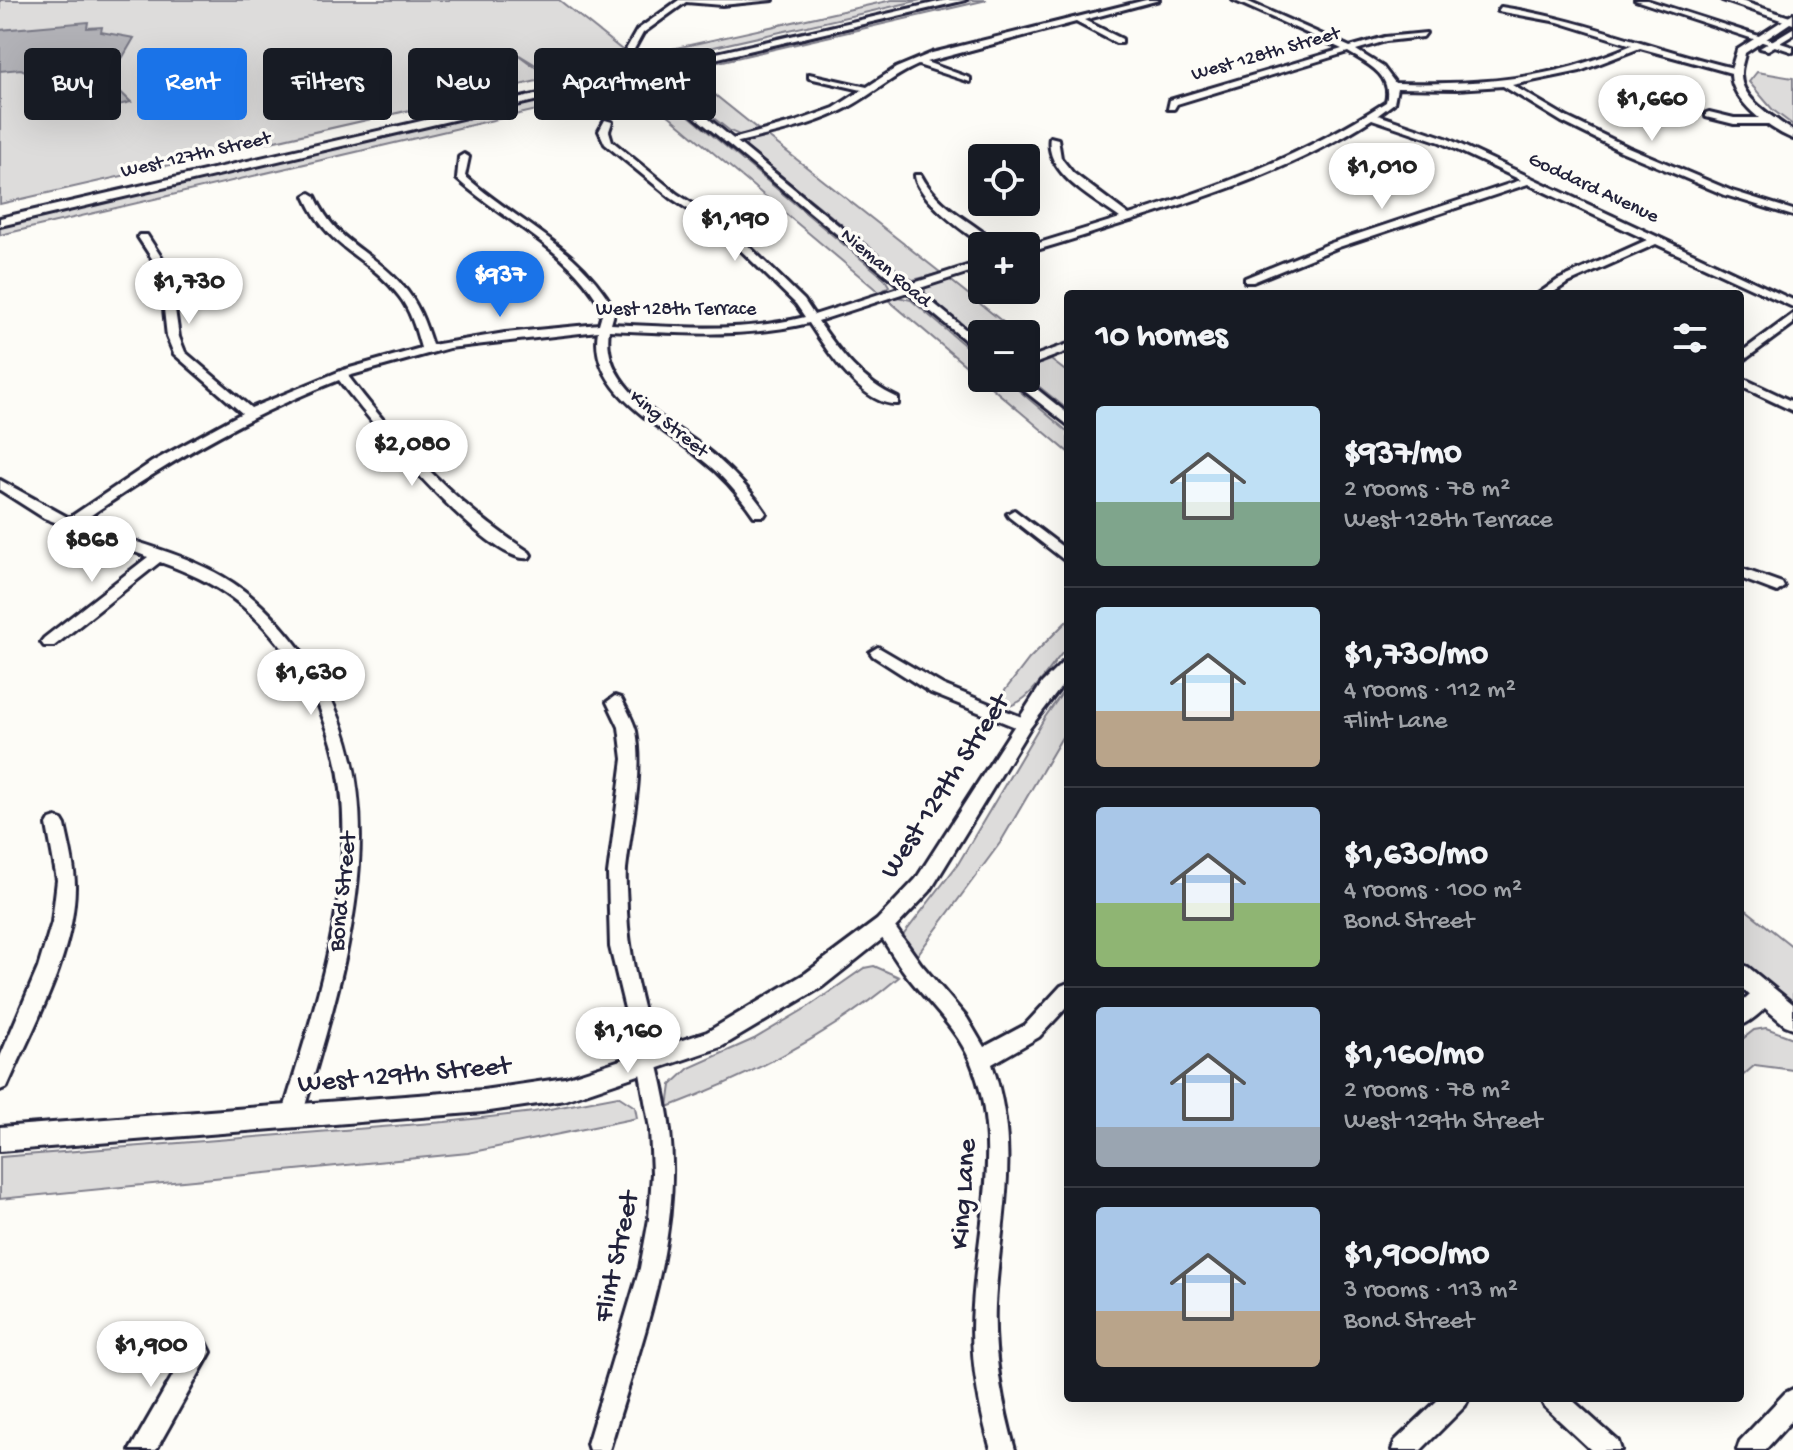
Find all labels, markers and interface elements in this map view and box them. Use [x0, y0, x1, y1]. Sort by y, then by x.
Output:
street label: West 128th Street [1189, 22, 1345, 87]
chip: Buy [24, 48, 121, 120]
chip: Rent [137, 48, 247, 120]
chip: Filters [263, 48, 392, 120]
chip: New [408, 48, 518, 120]
chip: Apartment [534, 48, 716, 120]
pin: $1,660 [1587, 75, 1717, 143]
text: $1,660 [1616, 85, 1688, 116]
street label: West 127th Street [119, 127, 275, 184]
pin: $1,010 [1317, 143, 1447, 211]
map controls [968, 144, 1040, 392]
button: locate [968, 144, 1040, 216]
street label: Goddard Avenue [1524, 149, 1662, 230]
text: $1,010 [1347, 153, 1417, 184]
pin: $1,190 [670, 195, 800, 263]
text: $1,190 [701, 205, 769, 236]
street label: Nieman Road [835, 225, 937, 315]
button: + [968, 232, 1040, 304]
pin: $937 [453, 251, 547, 319]
pin: $1,730 [124, 258, 254, 326]
text: $937 [474, 261, 526, 292]
text: $1,730 [153, 268, 225, 299]
street label: West 128th Terrace [596, 299, 757, 322]
icon: filters [1668, 316, 1712, 360]
text: 10 homes [1096, 318, 1227, 358]
button: − [968, 320, 1040, 392]
street label: King Street [624, 386, 713, 465]
pin: $2,080 [347, 420, 477, 488]
text: $2,080 [374, 430, 450, 461]
text: $937/mo [1344, 435, 1462, 475]
icon: home [1160, 438, 1256, 534]
text: 2 rooms · 78 m² [1344, 475, 1510, 506]
text: West 128th Terrace [1344, 506, 1553, 537]
pin: $868 [45, 516, 139, 584]
text: $868 [65, 526, 119, 557]
text: $1,730/mo [1344, 636, 1488, 676]
icon: home [1160, 639, 1256, 735]
pin: $1,630 [246, 649, 376, 717]
text: $1,630 [275, 659, 347, 690]
text: 4 rooms · 112 m² [1344, 676, 1516, 707]
street label: West 129th Street [874, 686, 1019, 885]
text: Flint Lane [1344, 707, 1448, 738]
street label: Bond Street [323, 829, 365, 954]
text: $1,630/mo [1344, 836, 1488, 876]
icon: home [1160, 839, 1256, 935]
text: 4 rooms · 100 m² [1344, 876, 1522, 907]
text: Bond Street [1344, 907, 1474, 938]
pin: $1,160 [563, 1007, 693, 1075]
text: $1,160 [594, 1017, 662, 1048]
text: $1,160/mo [1344, 1036, 1484, 1076]
icon: home [1160, 1039, 1256, 1135]
street label: West 129th Street [296, 1050, 514, 1102]
text: 2 rooms · 78 m² [1344, 1076, 1510, 1107]
text: West 129th Street [1344, 1107, 1542, 1138]
street label: King Lane [945, 1137, 985, 1250]
street label: Flint Street [588, 1186, 648, 1326]
text: $1,900/mo [1344, 1236, 1489, 1276]
icon: home [1160, 1239, 1256, 1335]
text: 3 rooms · 113 m² [1344, 1276, 1518, 1307]
text: Bond Street [1344, 1307, 1474, 1338]
pin: $1,900 [86, 1321, 216, 1389]
text: $1,900 [115, 1331, 187, 1362]

